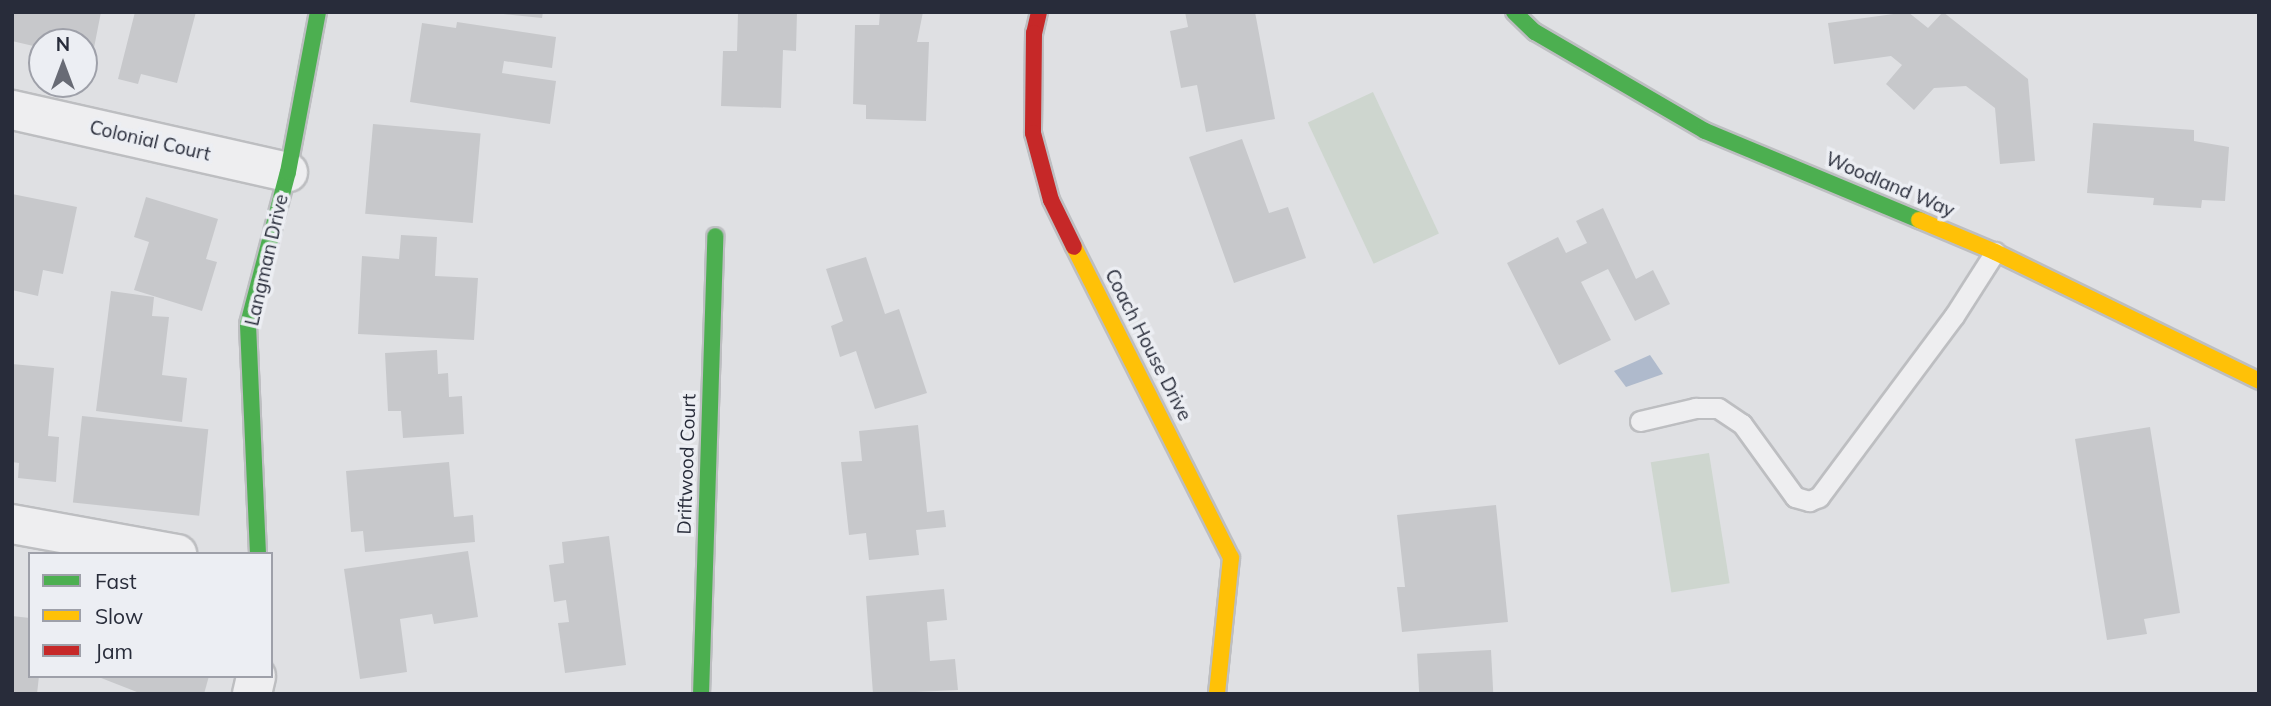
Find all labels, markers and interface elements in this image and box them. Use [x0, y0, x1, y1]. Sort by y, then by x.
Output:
north arrow [28, 28, 98, 98]
text: N [56, 32, 70, 56]
street label: Colonial Court [87, 116, 213, 166]
street label: Woodland Way [1822, 148, 1958, 222]
street label: Langman Drive [241, 192, 293, 328]
street label: Coach House Drive [1100, 265, 1196, 425]
street label: Driftwood Court [673, 393, 701, 535]
legend [28, 552, 273, 678]
text: Fast [95, 568, 137, 594]
text: Slow [95, 603, 143, 629]
text: Jam [95, 638, 133, 664]

